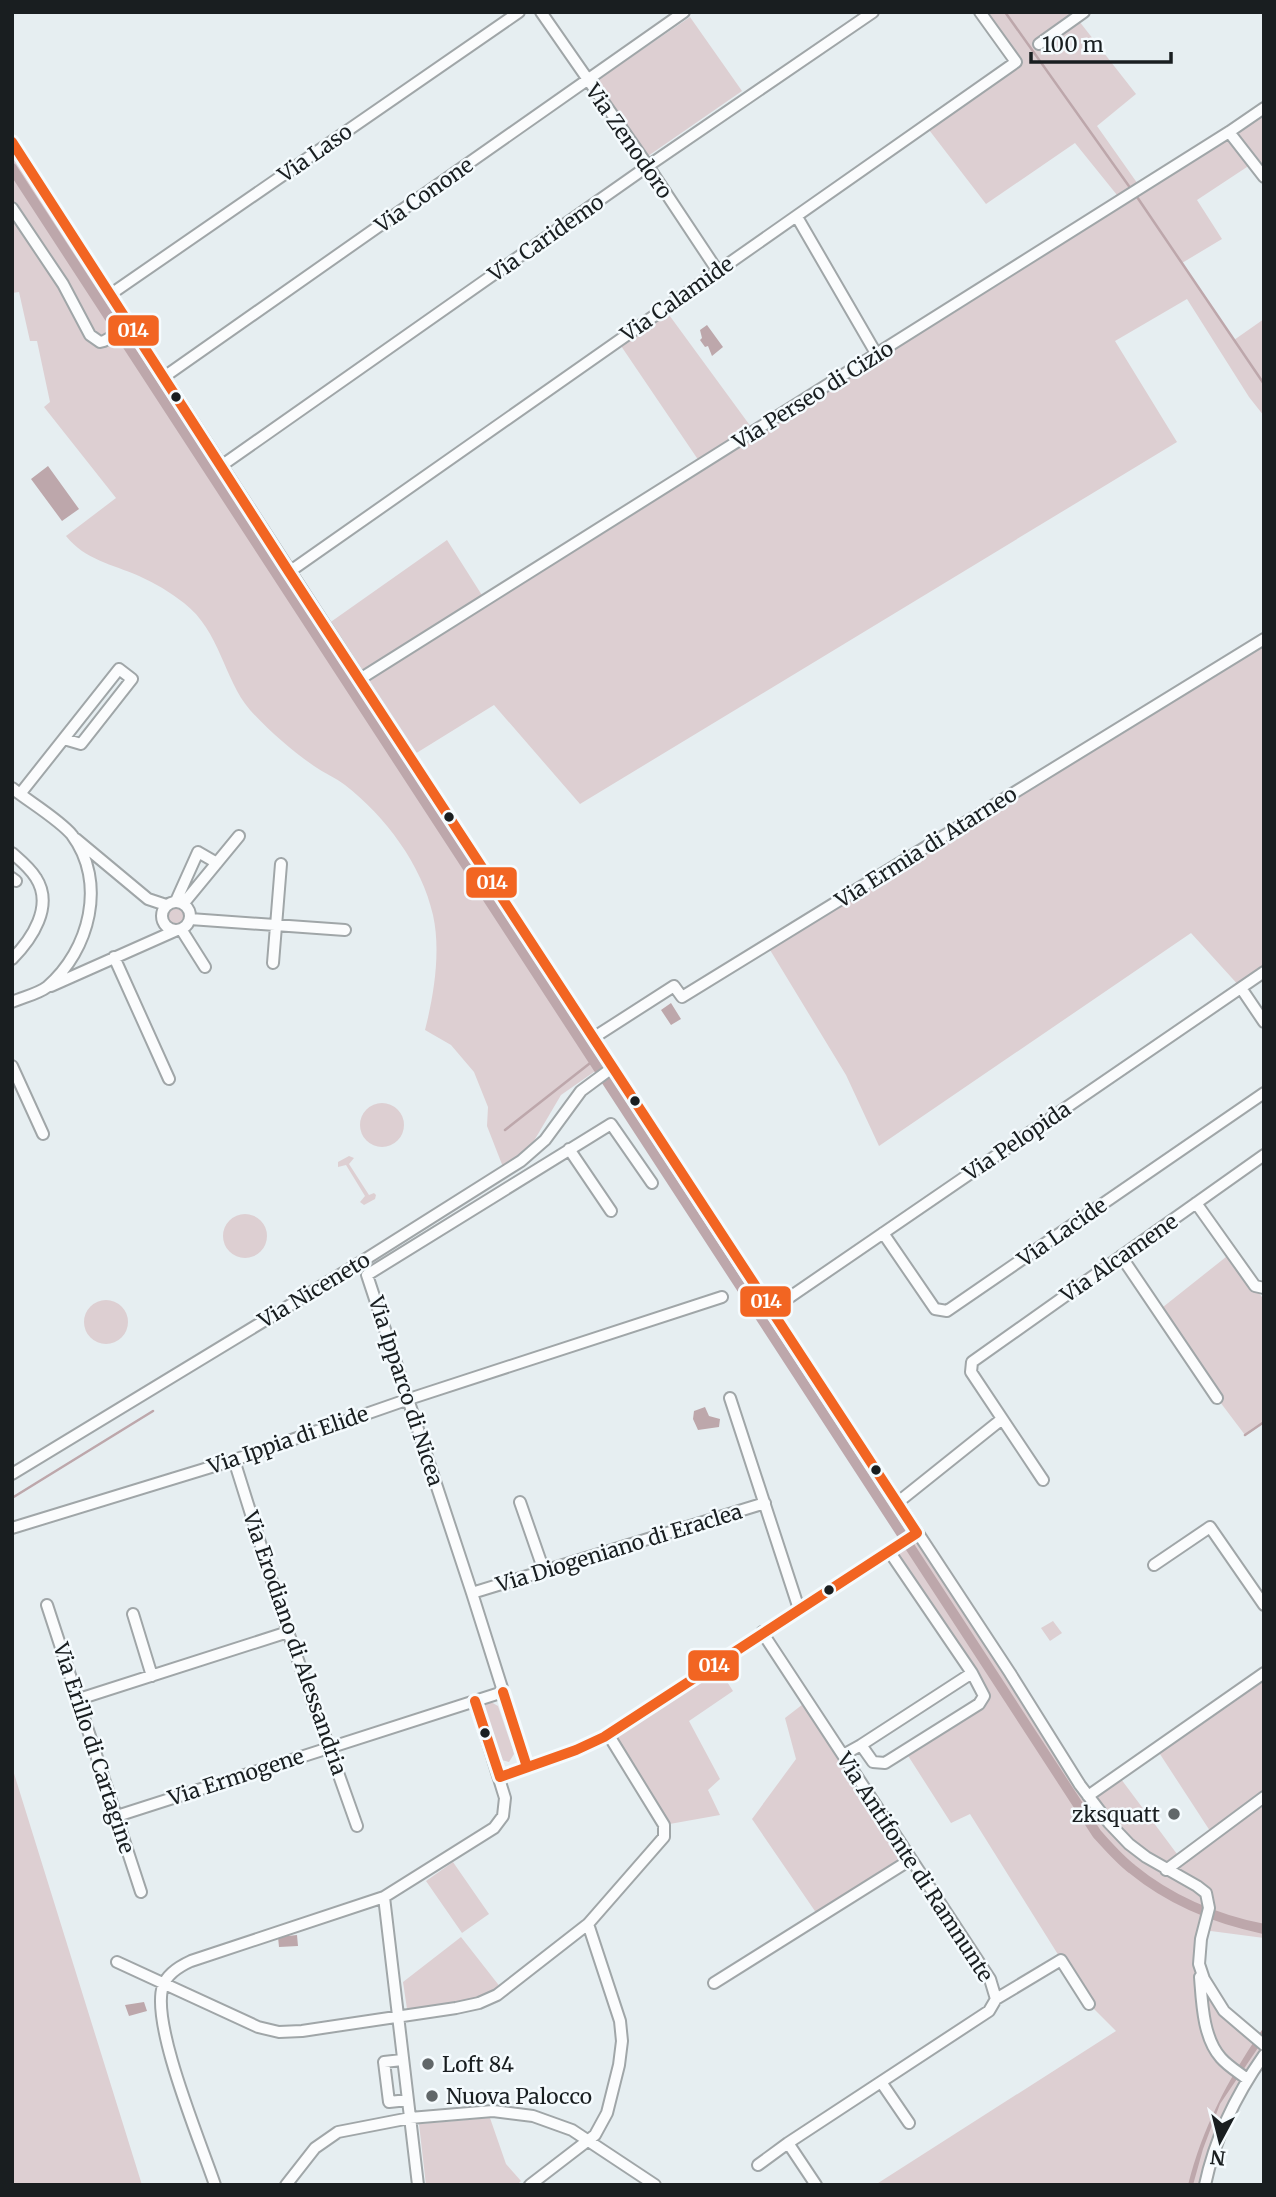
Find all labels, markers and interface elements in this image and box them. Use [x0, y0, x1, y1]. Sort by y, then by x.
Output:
scale bar [1031, 21, 1171, 65]
text: 100 m [1042, 31, 1104, 58]
street label: Via Zenodoro [579, 78, 679, 204]
street label: Via Laso [272, 118, 357, 189]
street label: Via Conone [369, 151, 478, 239]
street label: Via Caridemo [482, 188, 609, 288]
street label: Via Calamide [615, 250, 739, 348]
line badge: 014 [107, 314, 160, 347]
text: 014 [117, 318, 149, 342]
street label: Via Perseo di Cizio [727, 335, 898, 456]
unlabelled marker [169, 390, 183, 404]
street label: Via Ermia di Atarneo [829, 780, 1022, 914]
unlabelled marker [442, 810, 456, 824]
line badge: 014 [465, 866, 518, 899]
text: 014 [476, 870, 508, 894]
unlabelled marker [628, 1094, 642, 1108]
street label: Via Pelopida [958, 1095, 1076, 1187]
street label: Via Lacide [1011, 1191, 1112, 1273]
street label: Via Alcamene [1054, 1208, 1183, 1309]
street label: Via Niceneto [252, 1246, 375, 1335]
line badge: 014 [739, 1285, 792, 1318]
text: 014 [750, 1289, 782, 1313]
street label: Via Ipparco di Nicea [362, 1292, 449, 1489]
street label: Via Ippia di Elide [203, 1400, 372, 1480]
unlabelled marker [869, 1463, 883, 1477]
street label: Via Diogeniano di Eraclea [492, 1498, 745, 1599]
street label: Via Erodiano di Alessandria [237, 1507, 353, 1778]
unlabelled marker [822, 1583, 836, 1597]
street label: Via Erillo di Cartagine [47, 1638, 141, 1857]
line badge: 014 [687, 1649, 740, 1682]
text: 014 [698, 1653, 730, 1677]
unlabelled marker [478, 1726, 492, 1740]
street label: Via Ermogene [164, 1742, 307, 1812]
street label: Via Antifonte di Ramnunte [830, 1747, 999, 1987]
place label: zksquatt [1072, 1801, 1160, 1828]
marker: zksquatt [1166, 1806, 1182, 1822]
place label: Loft 84 [442, 2051, 514, 2078]
marker: Loft 84 [420, 2056, 436, 2072]
place label: Nuova Palocco [446, 2083, 592, 2110]
marker: Nuova Palocco [424, 2088, 440, 2104]
north arrow [1185, 2106, 1255, 2176]
text: N [1209, 2145, 1227, 2171]

